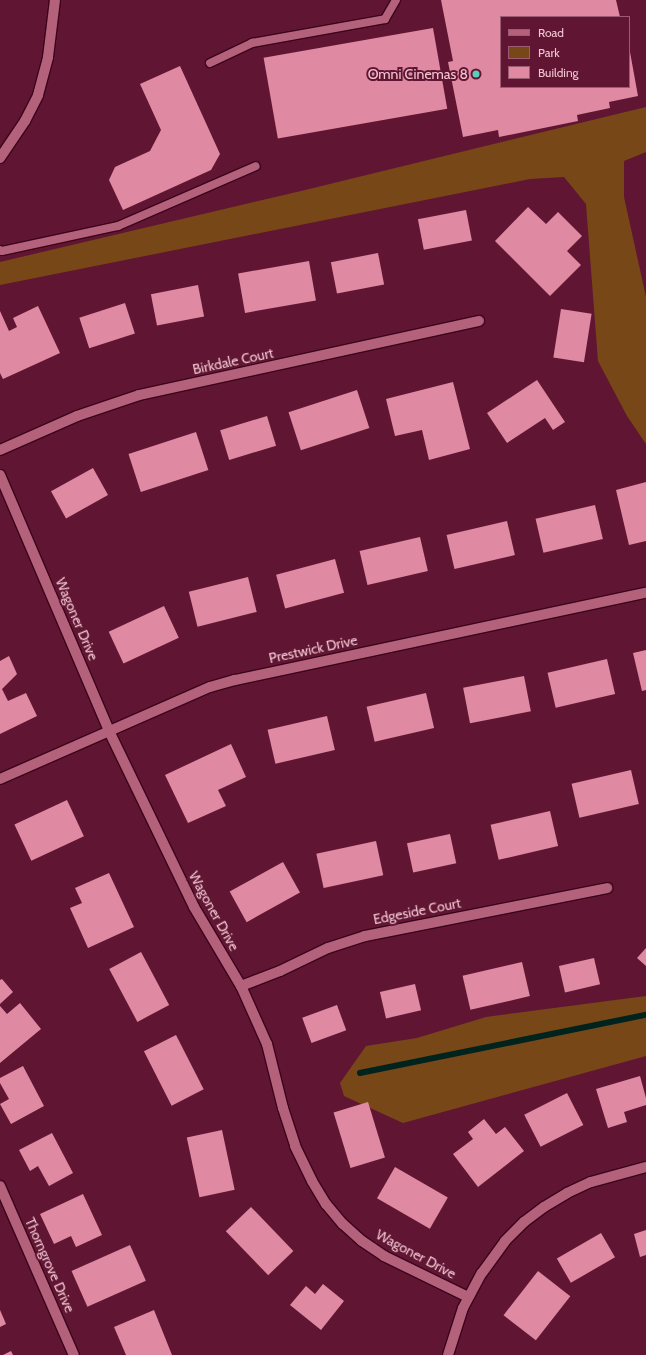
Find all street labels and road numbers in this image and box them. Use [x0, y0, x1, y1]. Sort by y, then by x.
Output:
street label: Birkdale Court [191, 344, 275, 378]
street label: Wagoner Drive [52, 575, 102, 663]
street label: Prestwick Drive [267, 631, 359, 667]
street label: Wagoner Drive [185, 868, 243, 954]
street label: Edgeside Court [372, 894, 462, 928]
street label: Thorngrove Drive [22, 1215, 78, 1315]
street label: Wagoner Drive [373, 1226, 459, 1282]

